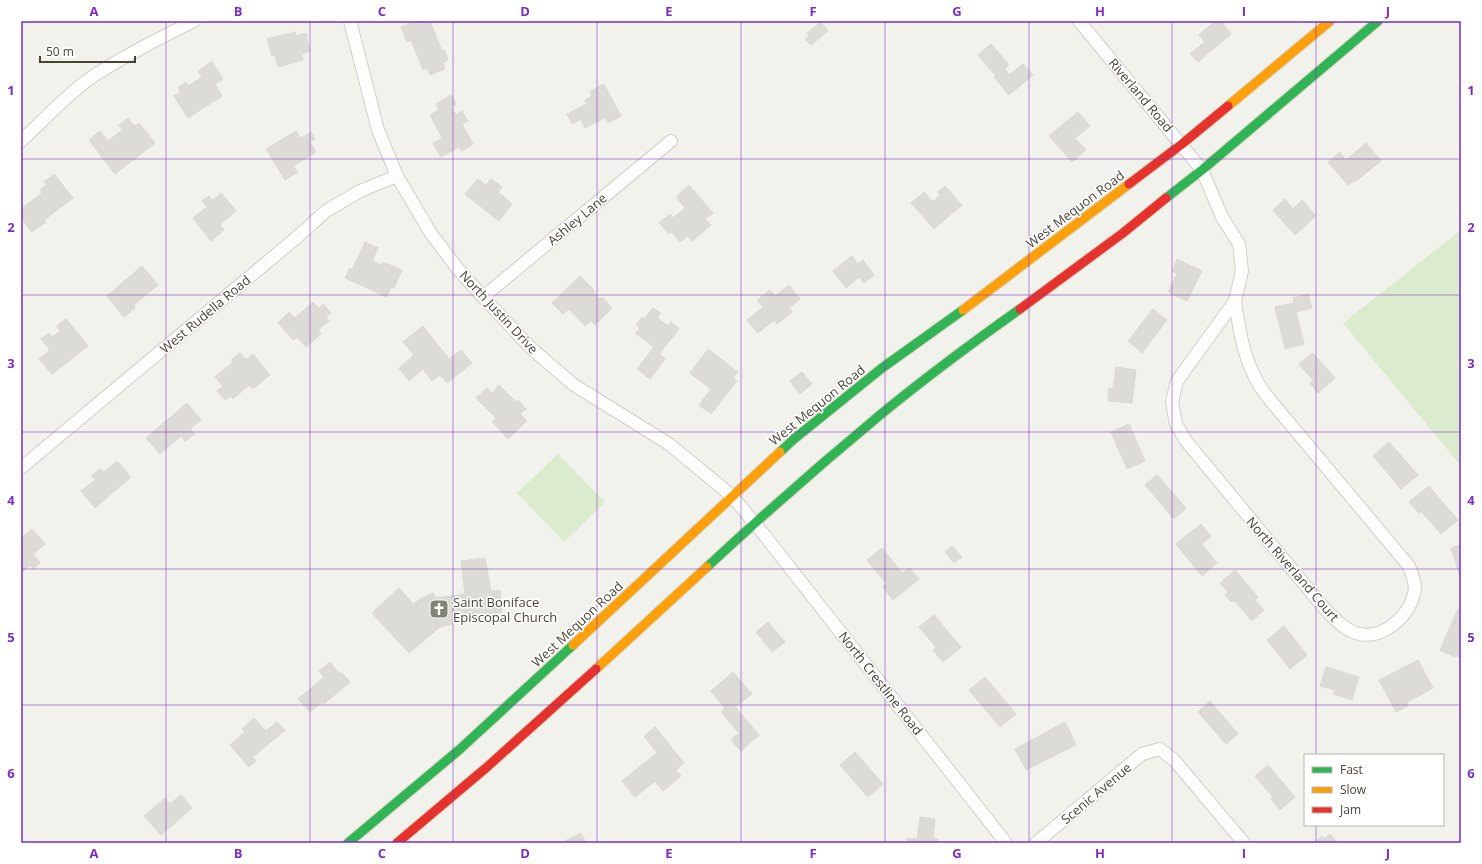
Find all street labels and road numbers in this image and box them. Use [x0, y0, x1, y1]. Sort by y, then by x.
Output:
street label: Riverland Road [1105, 54, 1177, 136]
street label: West Mequon Road [1022, 166, 1128, 252]
street label: Ashley Lane [544, 189, 610, 249]
street label: North Justin Drive [456, 266, 542, 358]
street label: West Rudella Road [156, 271, 254, 357]
street label: West Mequon Road [765, 361, 869, 449]
street label: North Riverland Court [1243, 513, 1344, 625]
street label: West Mequon Road [527, 577, 627, 671]
street label: North Crestline Road [835, 628, 927, 738]
street label: Scenic Avenue [1057, 758, 1135, 828]

